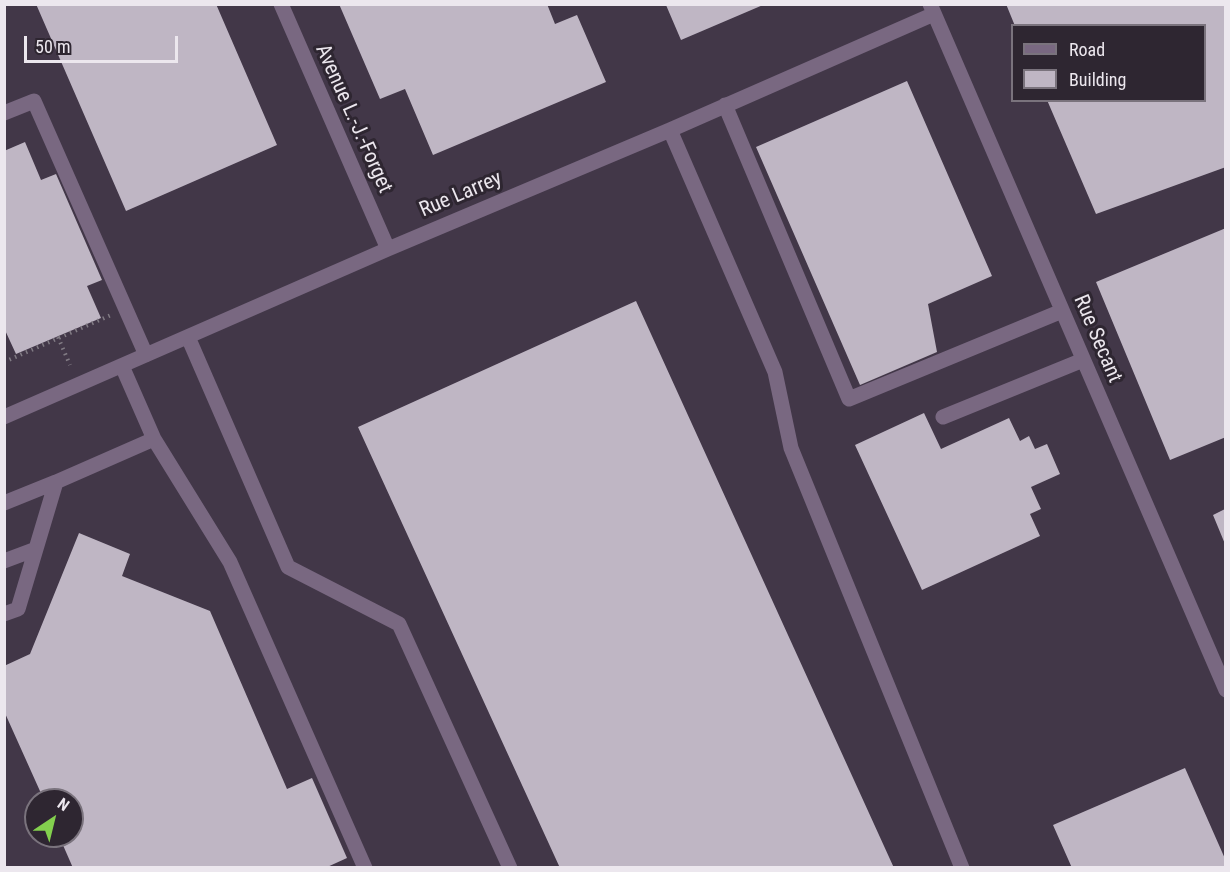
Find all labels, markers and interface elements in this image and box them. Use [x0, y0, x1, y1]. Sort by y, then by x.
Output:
scale bar [27, 24, 182, 62]
legend [1011, 24, 1206, 102]
text: 50 m [35, 36, 70, 57]
text: Road [1069, 39, 1105, 60]
street label: Avenue L.-J.-Forget [309, 41, 397, 197]
text: Building [1069, 69, 1126, 90]
street label: Rue Larrey [416, 166, 506, 224]
street label: Rue Secant [1067, 291, 1127, 387]
north arrow [24, 788, 84, 848]
text: N [54, 794, 73, 815]

